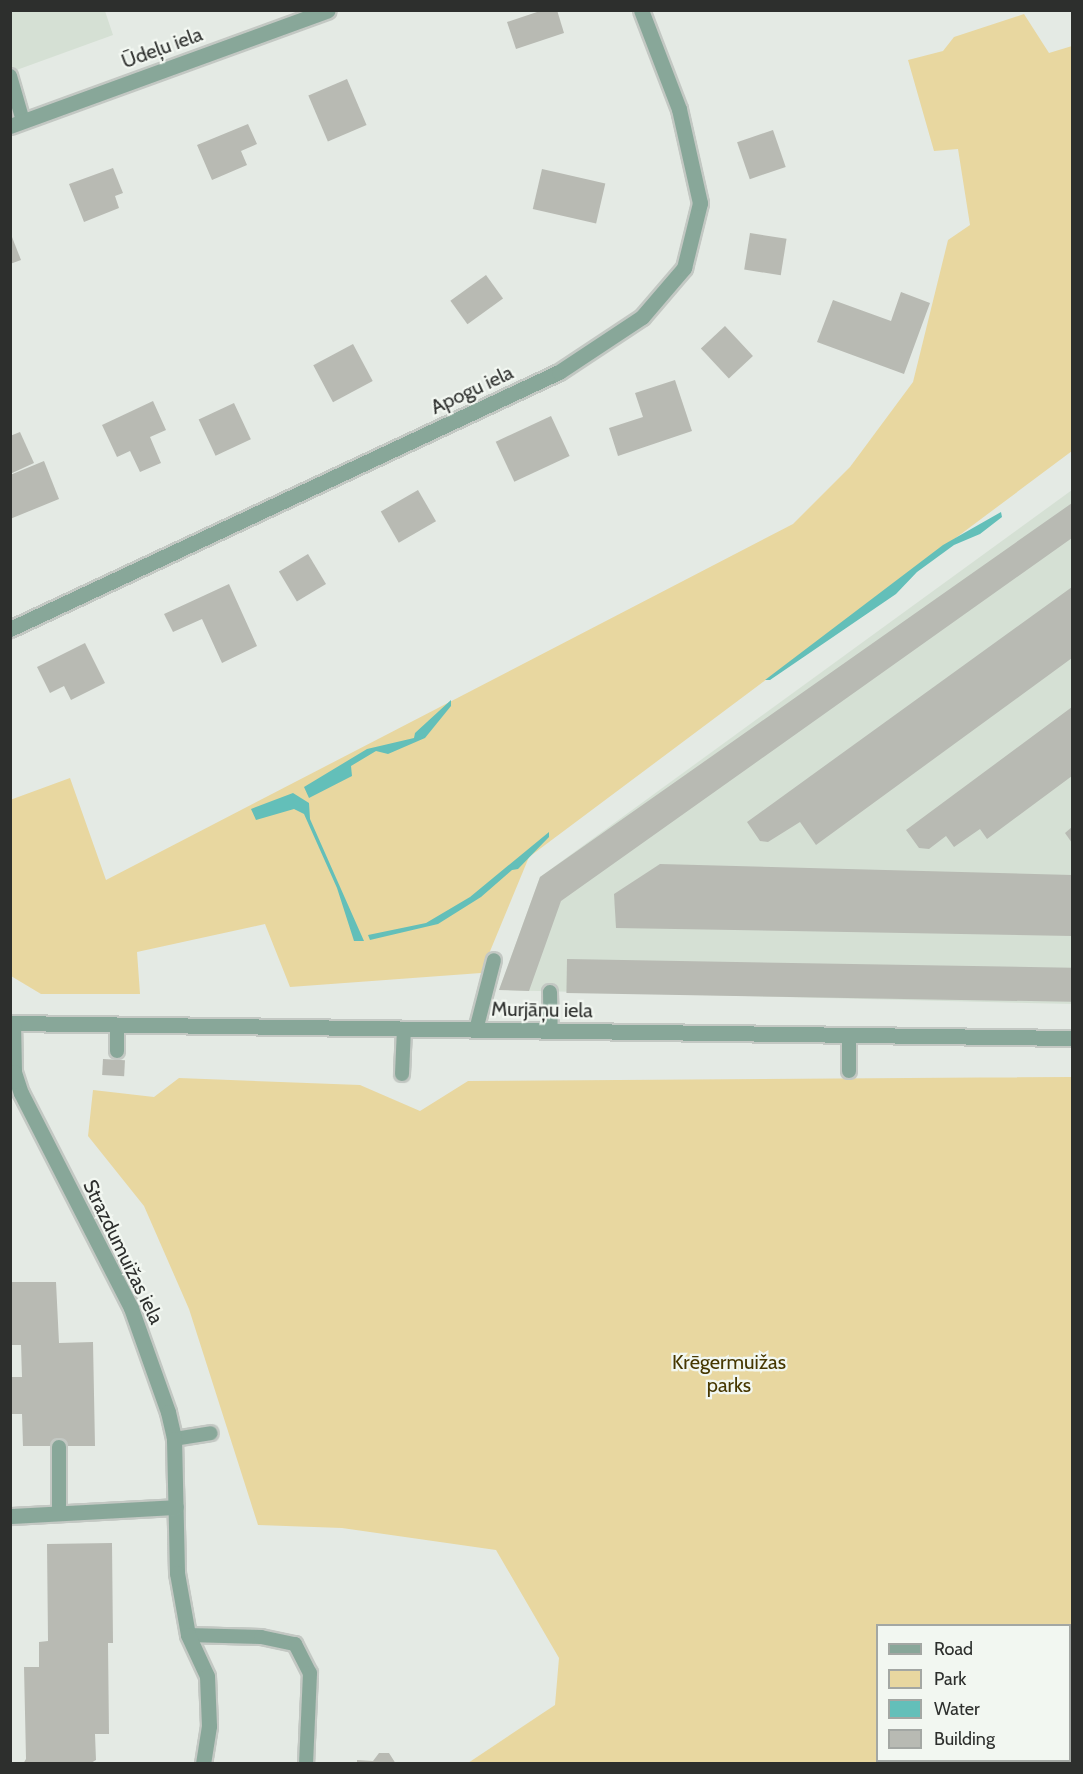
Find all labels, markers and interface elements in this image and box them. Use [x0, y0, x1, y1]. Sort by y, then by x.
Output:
street label: Ūdeļu iela [118, 22, 206, 74]
street label: Apogu iela [427, 360, 517, 420]
street label: Murjāņu iela [491, 997, 593, 1023]
street label: Strazdumuižas iela [78, 1176, 168, 1328]
park label: Krēgermuižas parks [672, 1350, 786, 1397]
legend [876, 1624, 1071, 1762]
text: Road [934, 1638, 973, 1660]
text: Park [934, 1668, 966, 1690]
text: Water [934, 1698, 980, 1720]
text: Building [934, 1728, 995, 1750]

